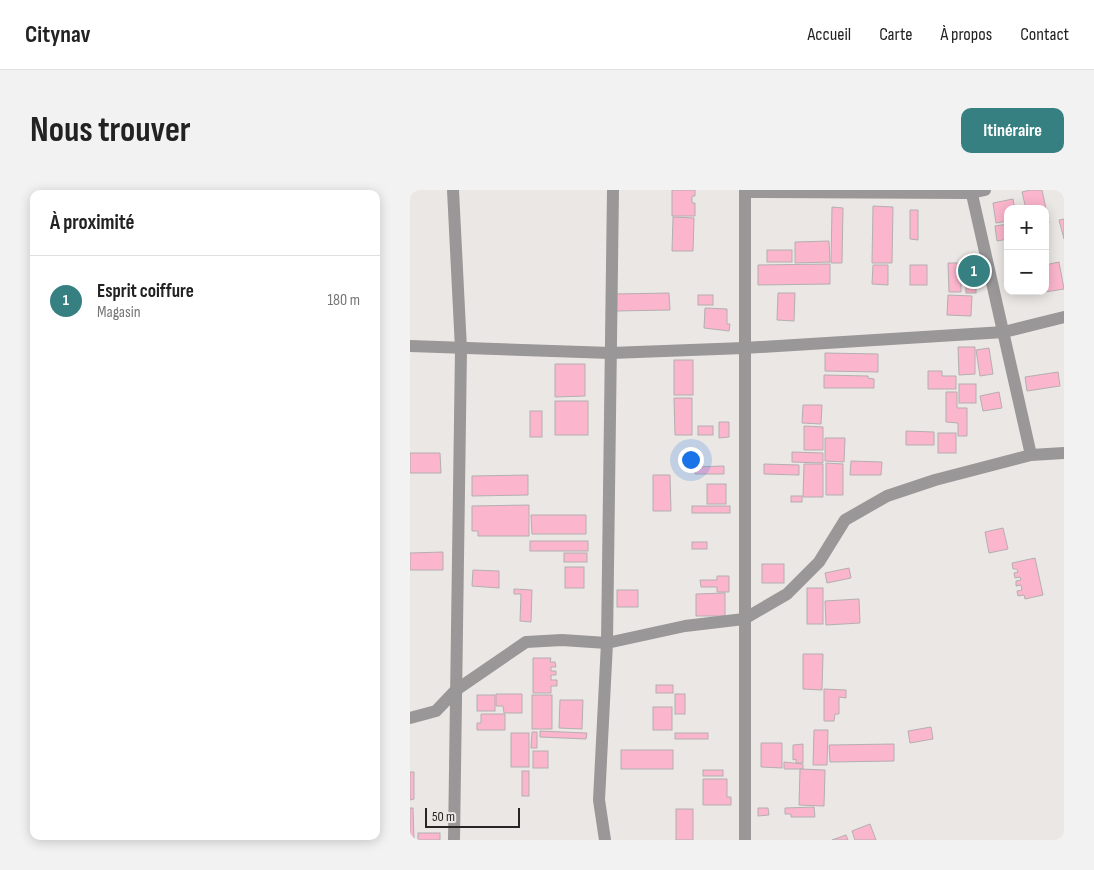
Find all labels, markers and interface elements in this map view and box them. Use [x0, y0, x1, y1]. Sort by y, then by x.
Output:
text: Citynav [25, 20, 91, 49]
text: Accueil [807, 24, 851, 45]
text: Carte [879, 24, 912, 45]
text: À propos [940, 24, 992, 45]
text: Contact [1020, 24, 1069, 45]
button: Itinéraire [961, 108, 1064, 153]
text: Nous trouver [30, 109, 191, 152]
map controls [1004, 205, 1049, 295]
button: + [1004, 205, 1049, 250]
text: À proximité [50, 210, 135, 235]
button: − [1004, 250, 1049, 295]
pin: 1 [958, 252, 990, 290]
text: Esprit coiffure [97, 280, 194, 303]
text: 1 [63, 291, 69, 310]
text: 180 m [327, 291, 360, 310]
text: Magasin [97, 303, 141, 322]
your location [678, 447, 704, 473]
scale bar [425, 805, 520, 828]
text: 50 m [432, 808, 455, 825]

